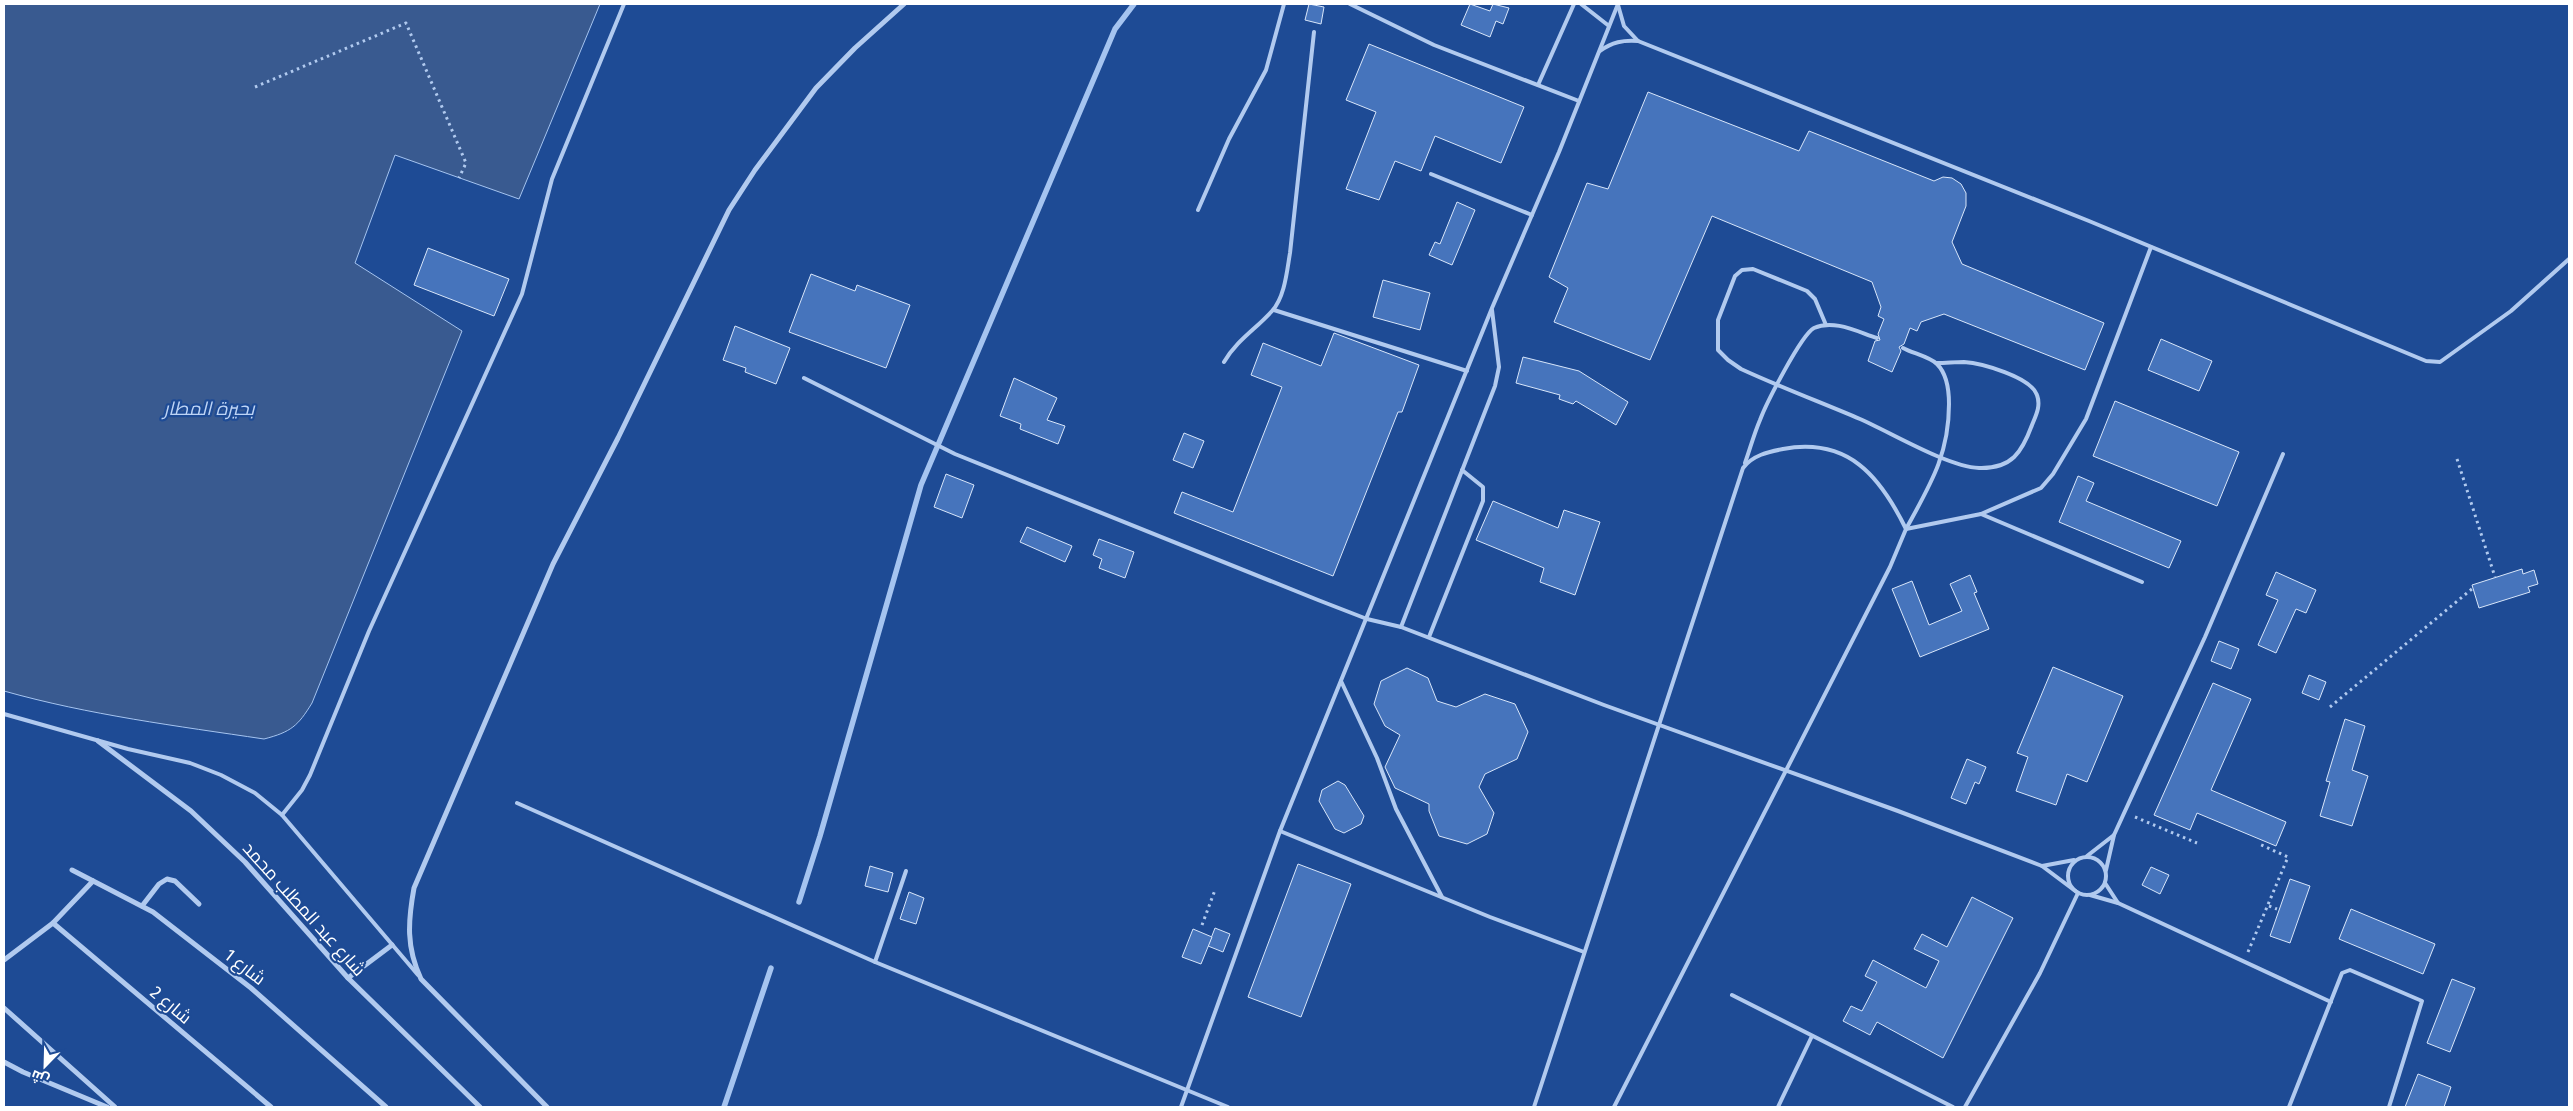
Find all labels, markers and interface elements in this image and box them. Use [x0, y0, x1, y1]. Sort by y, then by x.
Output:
water label: بحيرة المطار [161, 397, 256, 420]
street label: شارع عبد المطلب محمد [237, 837, 370, 981]
street label: شارع 1 [219, 944, 270, 991]
street label: شارع 2 [145, 981, 196, 1029]
north arrow [20, 1041, 70, 1091]
text: ش [28, 1066, 52, 1089]

